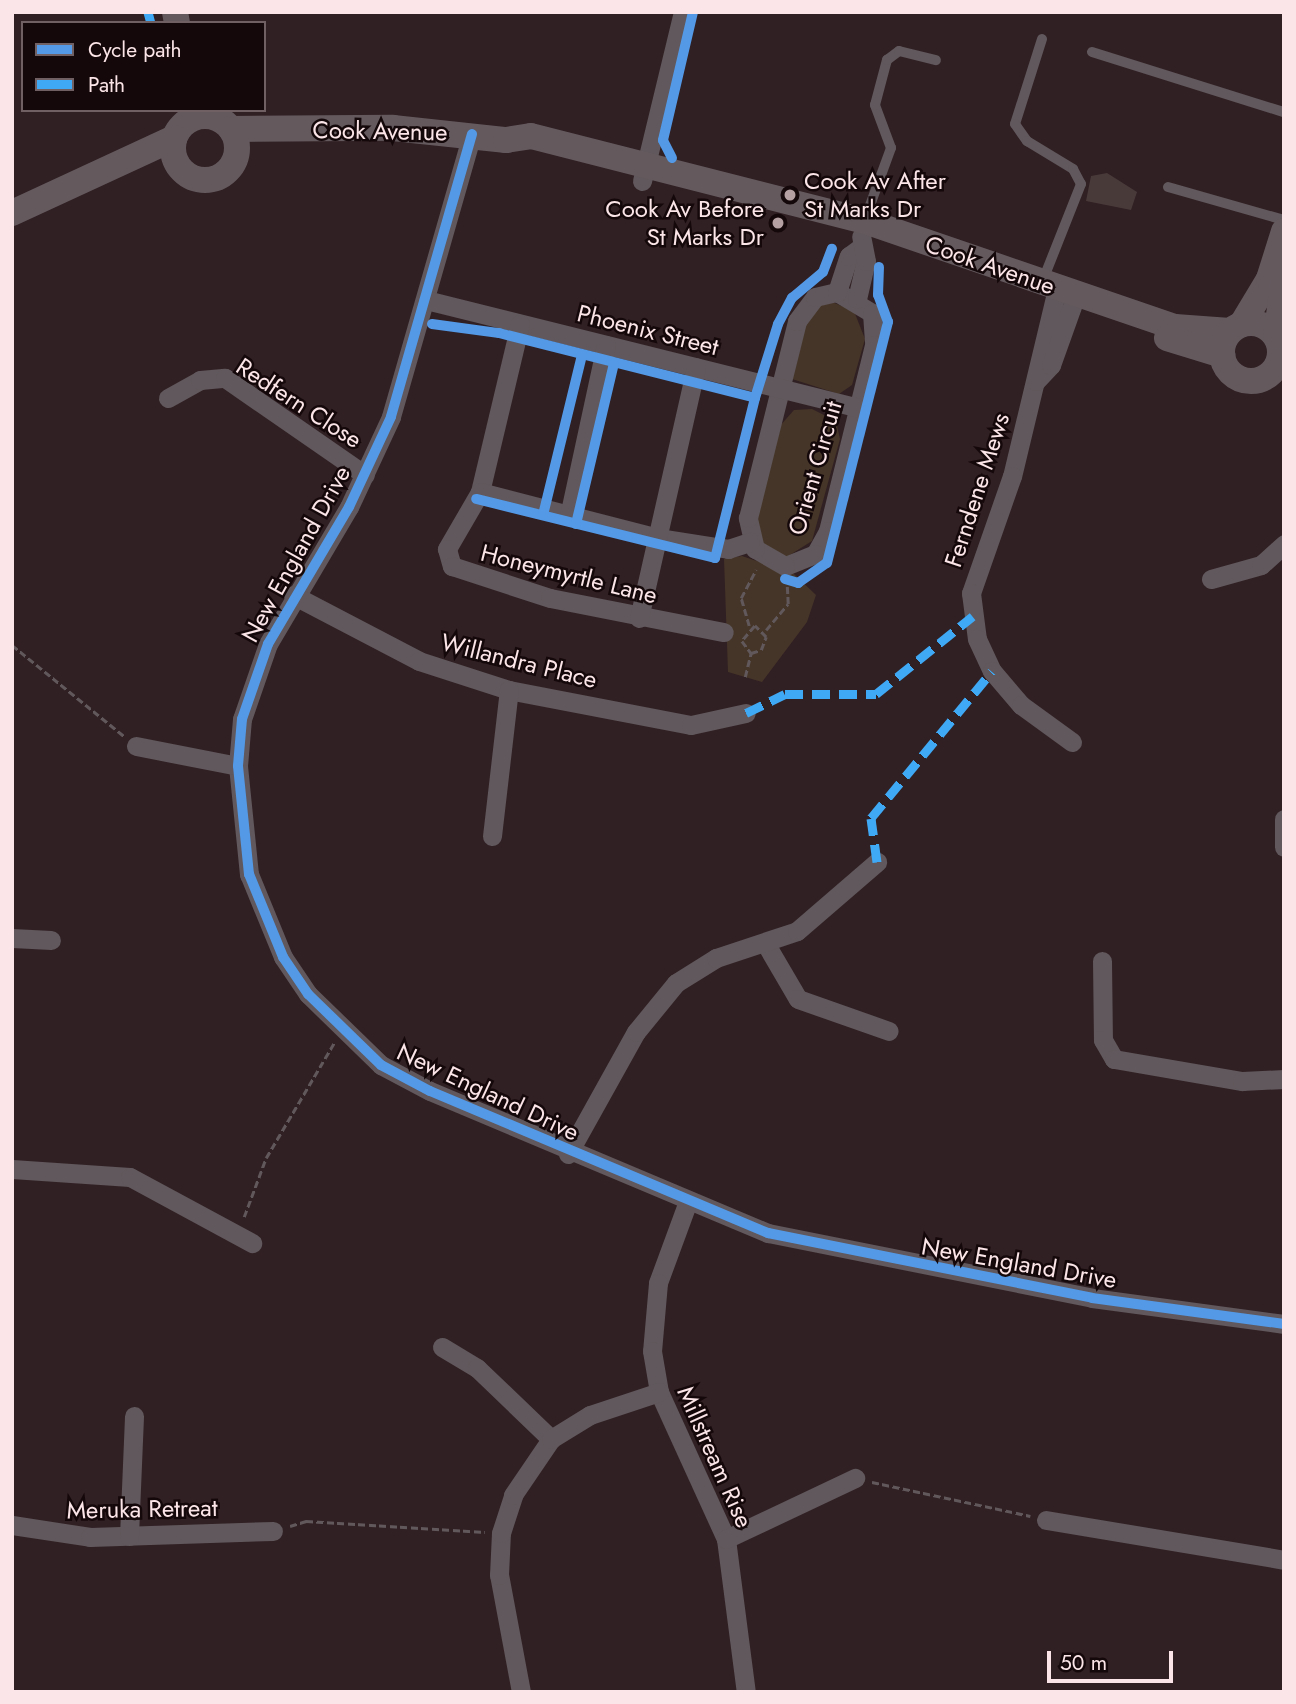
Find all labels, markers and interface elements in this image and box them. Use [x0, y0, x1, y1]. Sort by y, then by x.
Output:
legend [21, 21, 266, 112]
text: Cycle path [88, 35, 181, 65]
text: Path [88, 70, 125, 100]
street label: Cook Avenue [312, 115, 448, 147]
place label: Cook Av After St Marks Dr [804, 167, 946, 223]
marker: Cook Av After St Marks Dr [782, 187, 798, 203]
place label: Cook Av Before St Marks Dr [605, 195, 764, 251]
marker: Cook Av Before St Marks Dr [770, 215, 786, 231]
street label: Cook Avenue [921, 229, 1059, 301]
street label: Phoenix Street [574, 299, 722, 361]
street label: Redfern Close [231, 352, 367, 454]
street label: Orient Circuit [782, 398, 848, 538]
street label: Ferndene Mews [939, 409, 1015, 571]
street label: New England Drive [236, 461, 356, 647]
street label: Honeymyrtle Lane [478, 538, 660, 610]
street label: Willandra Place [438, 628, 600, 694]
street label: New England Drive [392, 1037, 584, 1147]
street label: New England Drive [919, 1232, 1119, 1294]
street label: Millstream Rise [671, 1382, 759, 1532]
street label: Meruka Retreat [66, 1493, 218, 1525]
scale bar [1051, 1638, 1177, 1682]
text: 50 m [1060, 1648, 1107, 1678]

